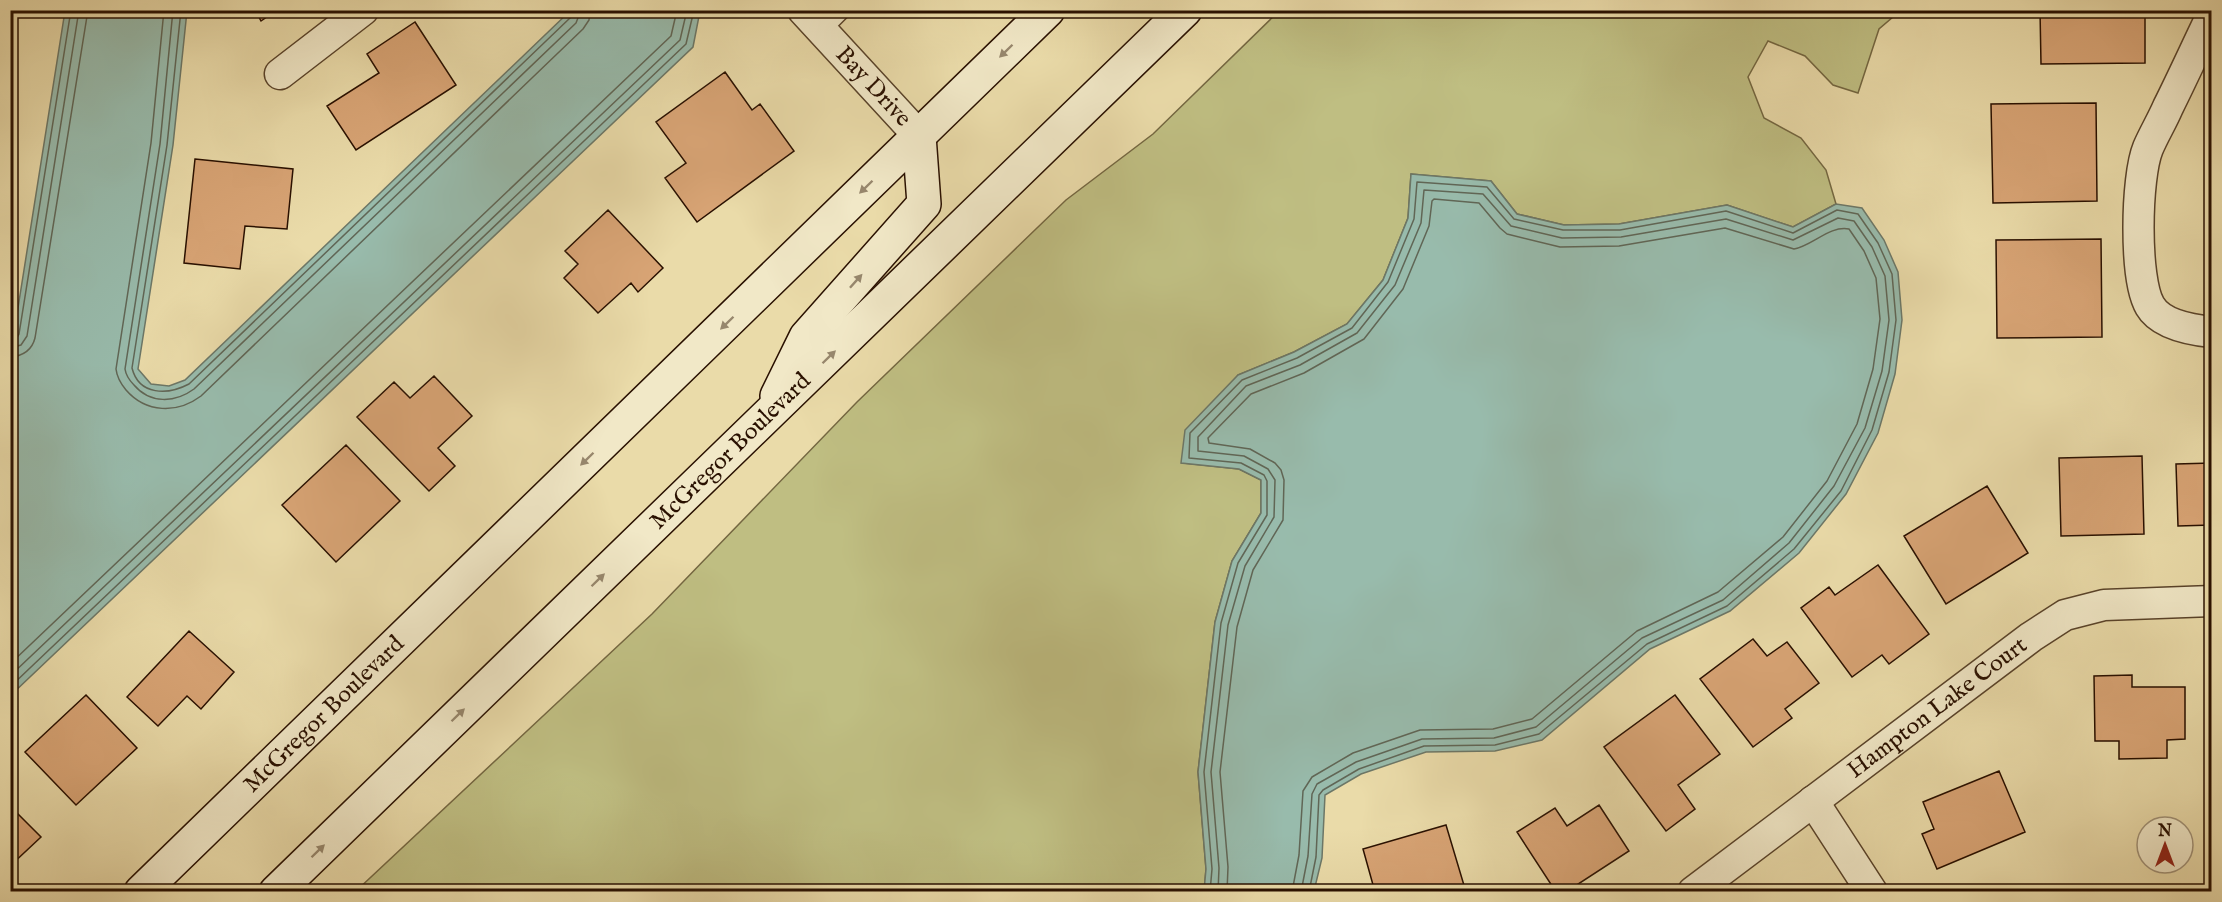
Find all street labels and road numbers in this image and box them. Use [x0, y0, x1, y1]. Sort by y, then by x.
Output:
street label: Bay Drive [828, 40, 918, 133]
street label: McGregor Boulevard [643, 366, 818, 536]
street label: McGregor Boulevard [237, 629, 411, 800]
street label: Hampton Lake Court [1841, 630, 2033, 786]

